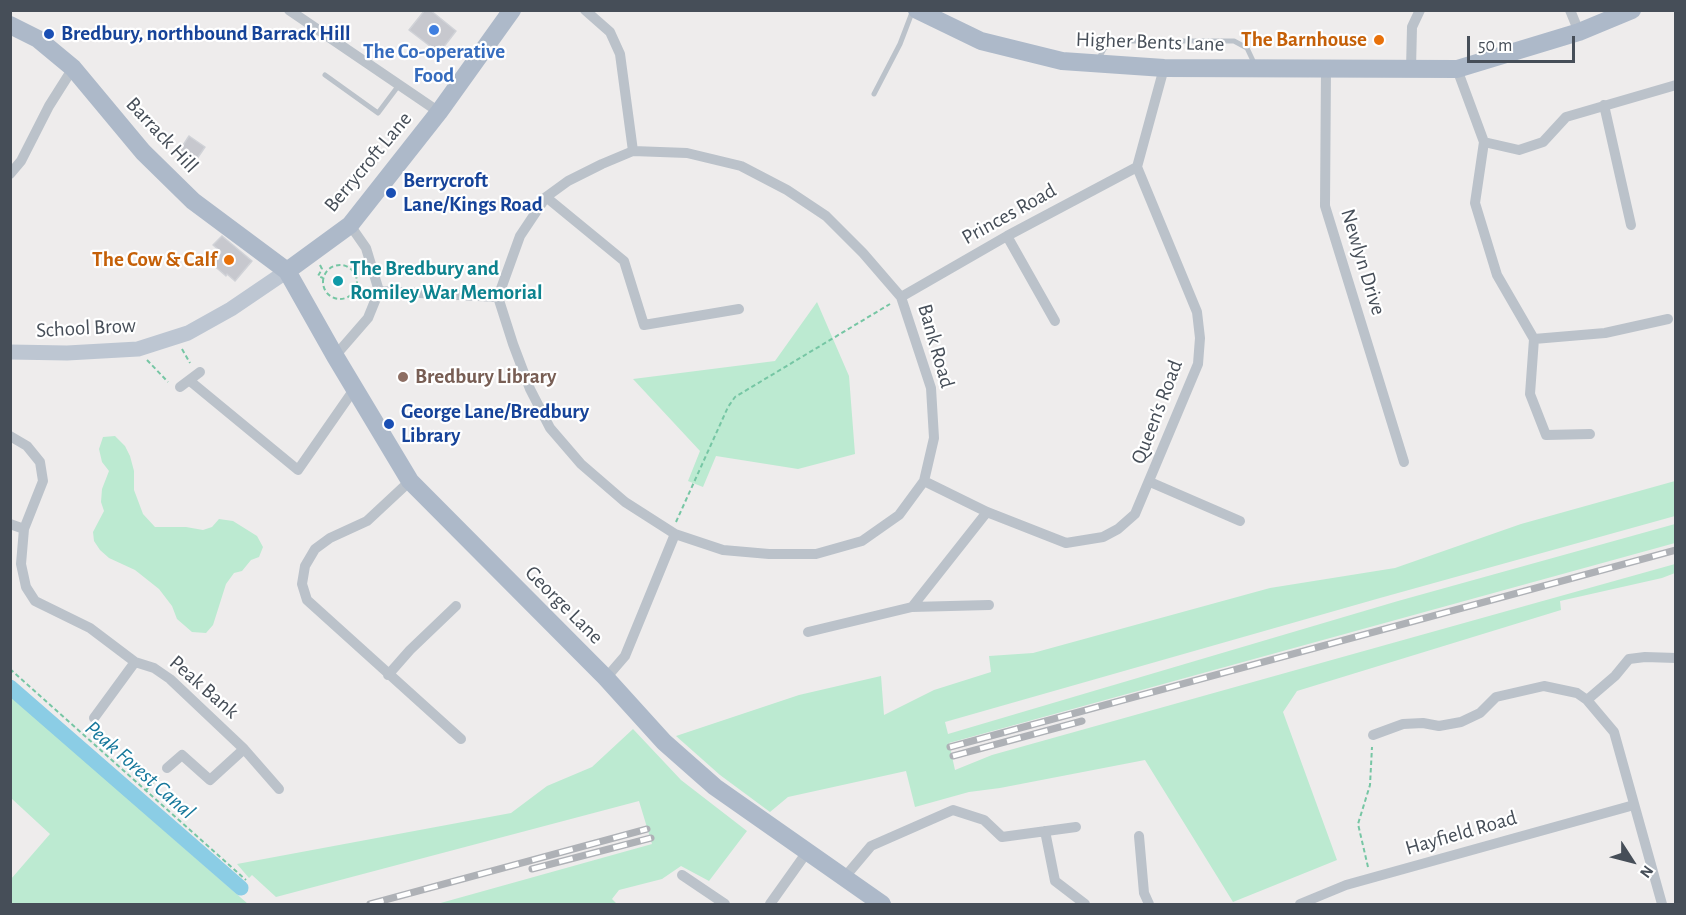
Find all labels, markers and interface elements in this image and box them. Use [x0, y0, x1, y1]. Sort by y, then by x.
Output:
place label: Bredbury, northbound Barrack Hill [61, 21, 350, 47]
marker: The Co-operative Food [427, 23, 441, 37]
scale bar [1470, 24, 1578, 62]
marker: Bredbury, northbound Barrack Hill [42, 27, 56, 41]
street label: Higher Bents Lane [1075, 27, 1225, 57]
place label: The Barnhouse [1241, 27, 1367, 53]
marker: The Barnhouse [1372, 33, 1386, 47]
text: 50 m [1478, 37, 1512, 55]
place label: The Co-operative Food [363, 39, 505, 89]
street label: Barrack Hill [120, 92, 204, 178]
street label: Berrycroft Lane [319, 107, 417, 217]
place label: Berrycroft Lane/Kings Road [403, 168, 543, 218]
street label: Princes Road [957, 178, 1061, 250]
marker: Berrycroft Lane/Kings Road [384, 186, 398, 200]
street label: Newlyn Drive [1335, 206, 1391, 318]
place label: The Cow & Calf [92, 247, 217, 273]
marker: The Cow & Calf [222, 253, 236, 267]
place label: The Bredbury and Romiley War Memorial [350, 256, 543, 306]
marker: The Bredbury and Romiley War Memorial [331, 274, 345, 288]
street label: Bank Road [912, 301, 960, 391]
street label: School Brow [36, 313, 136, 343]
street label: Queen's Road [1126, 356, 1188, 468]
place label: Bredbury Library [415, 364, 556, 390]
marker: Bredbury Library [396, 370, 410, 384]
place label: George Lane/Bredbury Library [401, 399, 589, 449]
marker: George Lane/Bredbury Library [382, 417, 396, 431]
street label: George Lane [519, 560, 609, 650]
street label: Peak Bank [164, 650, 244, 724]
water label: Peak Forest Canal [80, 715, 200, 825]
street label: Hayfield Road [1402, 805, 1520, 861]
north arrow [1602, 831, 1662, 891]
text: N [1637, 862, 1656, 881]

